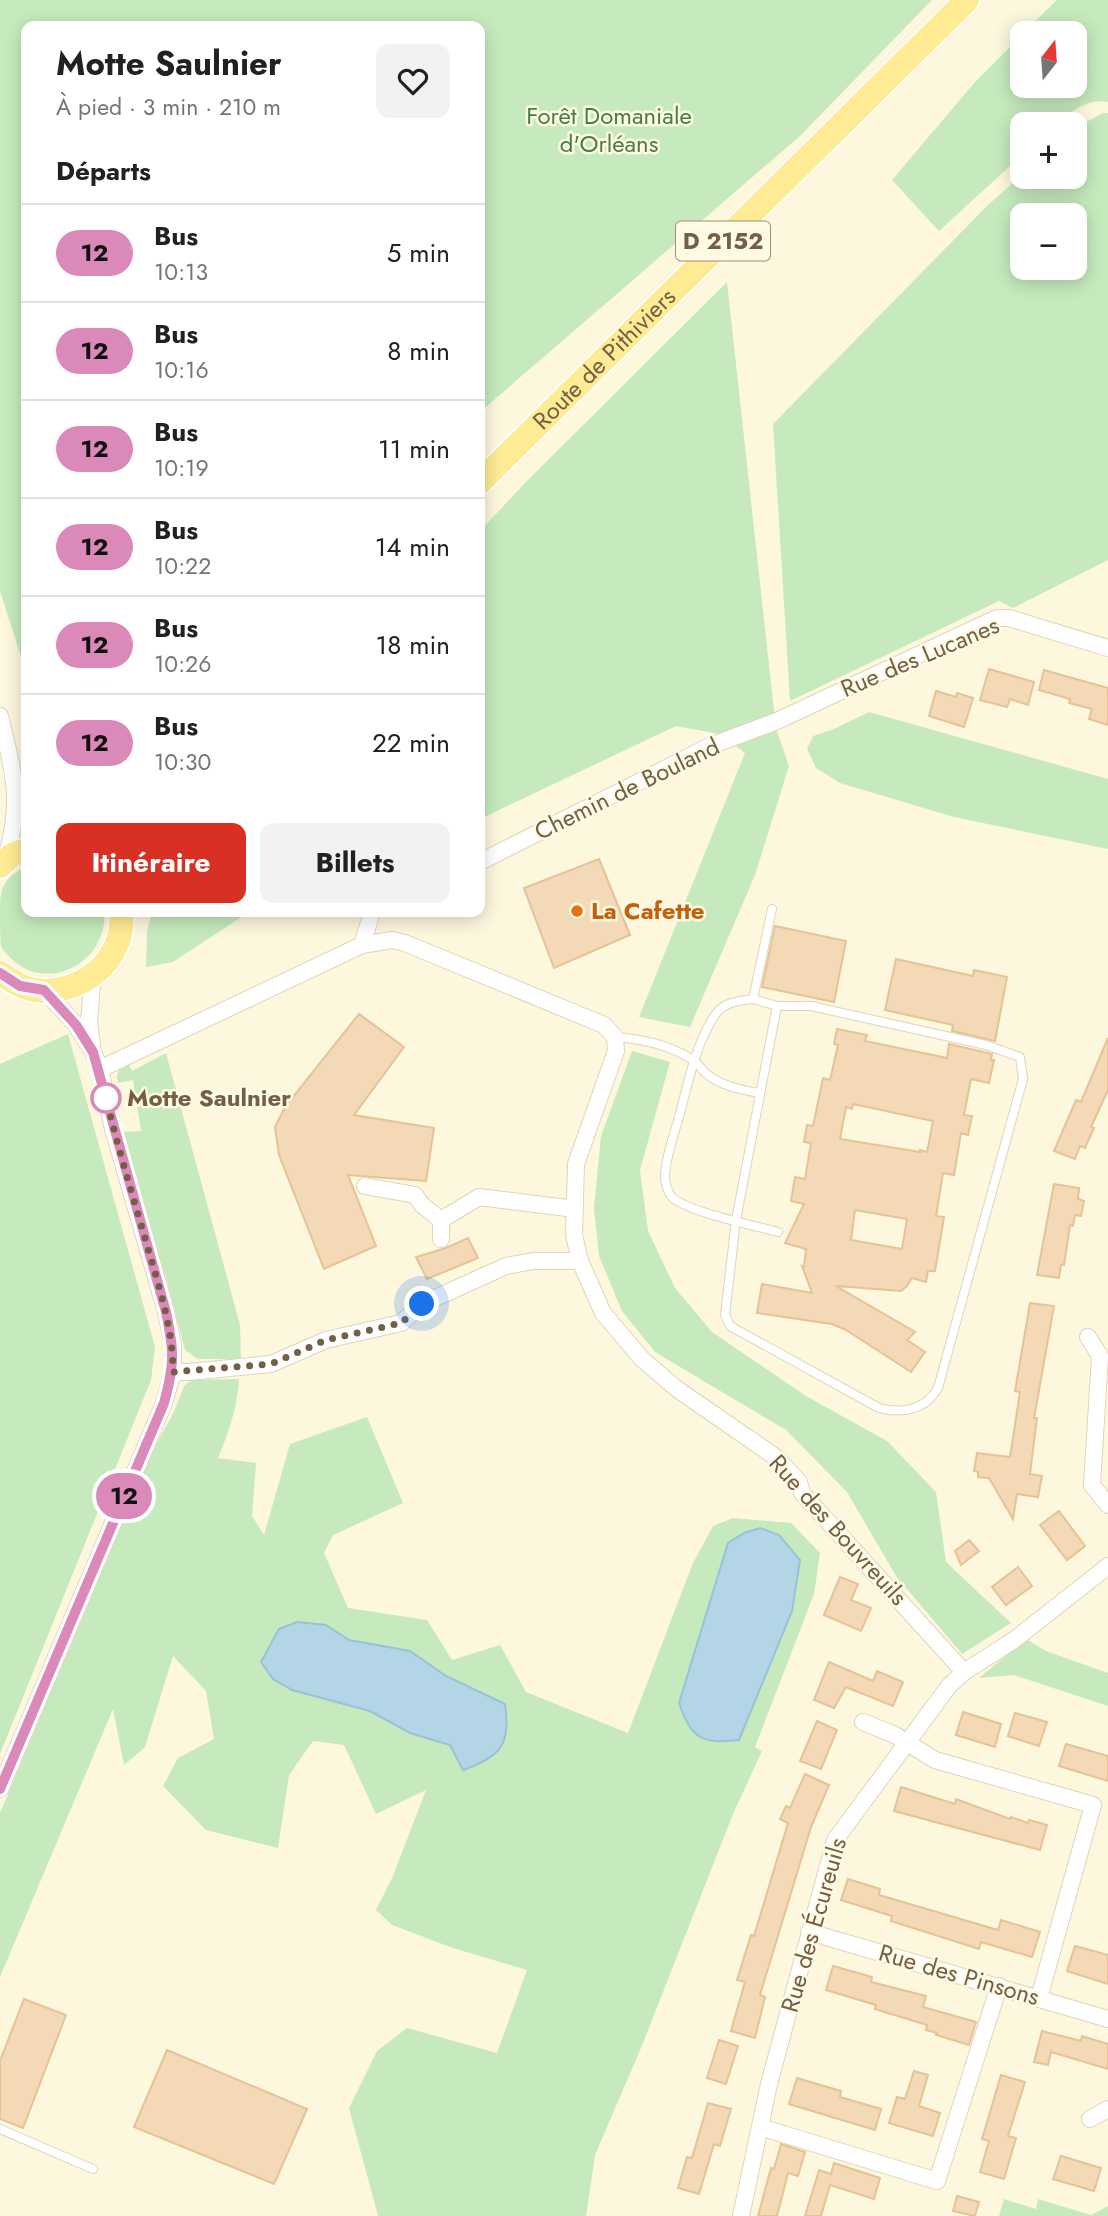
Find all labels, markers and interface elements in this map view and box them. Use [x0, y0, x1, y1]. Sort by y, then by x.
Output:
north arrow [1010, 21, 1087, 98]
map controls [1010, 21, 1087, 280]
text: Motte Saulnier [56, 40, 282, 87]
button: heart [376, 44, 450, 118]
text: À pied · 3 min · 210 m [56, 90, 281, 124]
park label: Forêt Domaniale d'Orléans [526, 98, 692, 161]
button: + [1010, 112, 1087, 189]
text: Départs [56, 152, 151, 190]
button: − [1010, 203, 1087, 280]
text: Bus [154, 217, 198, 255]
road number: D 2152 [676, 222, 770, 260]
text: 5 min [387, 234, 450, 272]
text: 12 [81, 235, 108, 270]
text: 10:13 [154, 255, 208, 289]
street label: Route de Pithiviers [525, 280, 683, 437]
text: Bus [154, 315, 198, 353]
text: 8 min [387, 332, 450, 370]
text: 12 [81, 333, 108, 368]
text: 10:16 [154, 353, 209, 387]
text: Bus [154, 413, 198, 451]
text: 11 min [378, 430, 450, 468]
text: 12 [81, 431, 108, 466]
text: 10:19 [154, 451, 209, 485]
text: Bus [154, 511, 198, 549]
text: 14 min [375, 528, 450, 566]
text: 12 [81, 529, 108, 564]
text: 10:22 [154, 549, 211, 583]
street label: Rue des Lucanes [835, 607, 1004, 706]
text: Bus [154, 609, 198, 647]
text: 18 min [376, 626, 450, 664]
text: 12 [81, 627, 108, 662]
text: 10:26 [154, 647, 211, 681]
text: Bus [154, 707, 198, 745]
text: 22 min [372, 724, 450, 762]
text: 12 [81, 725, 108, 760]
street label: Chemin de Bouland [528, 729, 725, 849]
text: 10:30 [154, 745, 211, 779]
button: Itinéraire [56, 823, 246, 903]
button: Billets [260, 823, 450, 903]
place label: La Cafette [591, 893, 705, 928]
marker: La Cafette [569, 903, 585, 919]
place label: Motte Saulnier [127, 1080, 291, 1115]
marker: Motte Saulnier [91, 1083, 121, 1113]
your location [404, 1286, 439, 1321]
street label: Rue des Bouvreuils [761, 1446, 916, 1613]
line badge: 12 [92, 1473, 156, 1519]
text: 12 [110, 1478, 138, 1513]
street label: Rue des Écureuils [772, 1833, 855, 2016]
street label: Rue des Pinsons [875, 1935, 1044, 2014]

